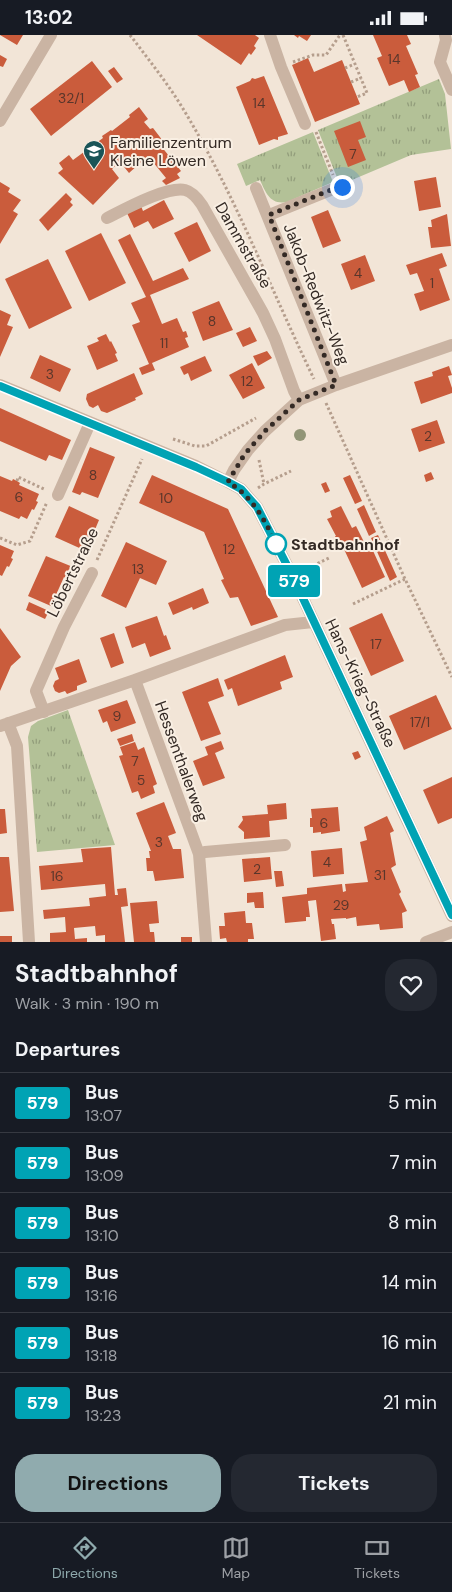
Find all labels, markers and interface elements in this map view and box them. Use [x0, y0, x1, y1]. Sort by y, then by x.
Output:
text: 13:02 [25, 5, 72, 30]
house number: 14 [388, 50, 401, 68]
house number: 32/1 [58, 89, 84, 107]
house number: 14 [253, 94, 266, 112]
place label: Familienzentrum Kleine Löwen [110, 132, 232, 171]
school or university icon: Familienzentrum Kleine Löwen [82, 139, 106, 170]
house number: 7 [349, 145, 357, 163]
your location [330, 175, 355, 200]
street label: Dammstraße [210, 198, 277, 292]
street label: Jakob-Redwitz-Weg [279, 220, 355, 368]
house number: 4 [354, 264, 363, 282]
house number: 1 [430, 274, 434, 292]
house number: 8 [208, 312, 216, 330]
house number: 11 [160, 334, 168, 352]
house number: 3 [46, 365, 54, 383]
house number: 12 [241, 372, 253, 390]
house number: 2 [424, 427, 432, 445]
house number: 8 [89, 466, 97, 484]
house number: 6 [15, 488, 23, 506]
house number: 10 [159, 489, 173, 507]
street label: Löbertstraße [42, 524, 103, 620]
marker: Stadtbahnhof [265, 533, 287, 555]
place label: Stadtbahnhof [291, 534, 400, 555]
house number: 12 [223, 540, 235, 558]
house number: 13 [132, 560, 144, 578]
line badge: 579 [265, 565, 323, 597]
text: 579 [278, 569, 310, 593]
street label: Hans-Krieg-Straße [320, 615, 401, 751]
house number: 17 [370, 635, 382, 653]
street label: Hessenthalerweg [150, 698, 213, 824]
house number: 9 [113, 707, 122, 725]
house number: 17/1 [410, 713, 430, 731]
house number: 7 [131, 752, 139, 770]
house number: 5 [137, 771, 145, 789]
house number: 6 [320, 814, 328, 832]
house number: 3 [155, 833, 163, 851]
house number: 4 [323, 853, 332, 871]
house number: 2 [253, 860, 261, 878]
house number: 31 [374, 866, 386, 884]
house number: 16 [50, 867, 64, 885]
house number: 29 [333, 896, 350, 914]
text: Stadtbahnhof [15, 958, 178, 989]
button: heart [385, 959, 437, 1011]
text: Walk · 3 min · 190 m [15, 993, 159, 1014]
text: Departures [15, 1037, 120, 1062]
text: Bus [85, 1080, 119, 1105]
text: 5 min [388, 1090, 437, 1115]
text: 579 [27, 1091, 58, 1115]
text: 13:07 [85, 1105, 122, 1126]
text: Bus [85, 1140, 119, 1165]
text: 7 min [389, 1150, 437, 1175]
text: 579 [27, 1151, 58, 1175]
text: 13:09 [85, 1165, 124, 1186]
text: Bus [85, 1200, 119, 1225]
text: 8 min [388, 1210, 437, 1235]
text: 579 [27, 1211, 58, 1235]
text: 13:10 [85, 1225, 119, 1246]
text: Bus [85, 1260, 119, 1285]
text: 14 min [382, 1270, 437, 1295]
text: 579 [27, 1271, 58, 1295]
text: 13:16 [85, 1285, 118, 1306]
text: Bus [85, 1320, 119, 1345]
text: 16 min [382, 1330, 437, 1355]
text: 579 [27, 1331, 58, 1355]
text: 13:18 [85, 1345, 117, 1366]
text: Bus [85, 1380, 119, 1405]
text: 21 min [383, 1390, 437, 1415]
text: 579 [27, 1391, 58, 1415]
text: 13:23 [85, 1405, 121, 1426]
button: Directions [15, 1454, 221, 1512]
button: Tickets [231, 1454, 437, 1512]
tab: Directions [52, 1534, 118, 1582]
tab: Map [222, 1534, 250, 1582]
tab: Tickets [354, 1534, 400, 1582]

